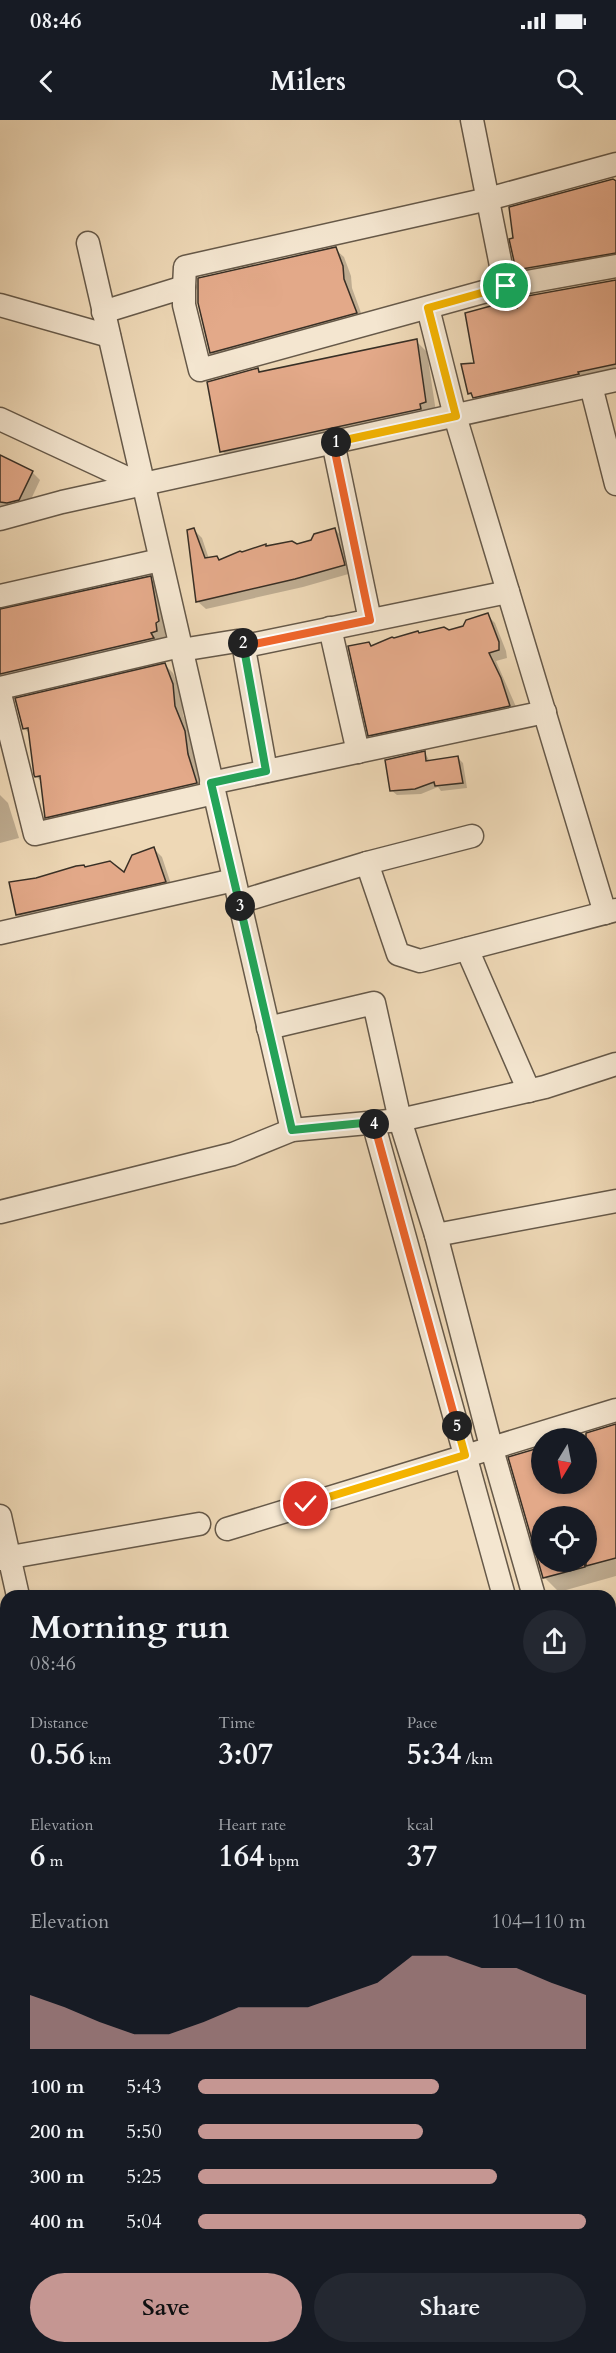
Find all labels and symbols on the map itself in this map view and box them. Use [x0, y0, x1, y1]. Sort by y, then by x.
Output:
pin [480, 260, 531, 311]
pin: 1 [321, 427, 351, 457]
pin: 2 [228, 628, 258, 658]
pin: 3 [225, 891, 255, 921]
pin: 4 [359, 1109, 389, 1139]
pin: 5 [442, 1411, 472, 1441]
north arrow [531, 1428, 597, 1494]
pin [280, 1478, 331, 1529]

